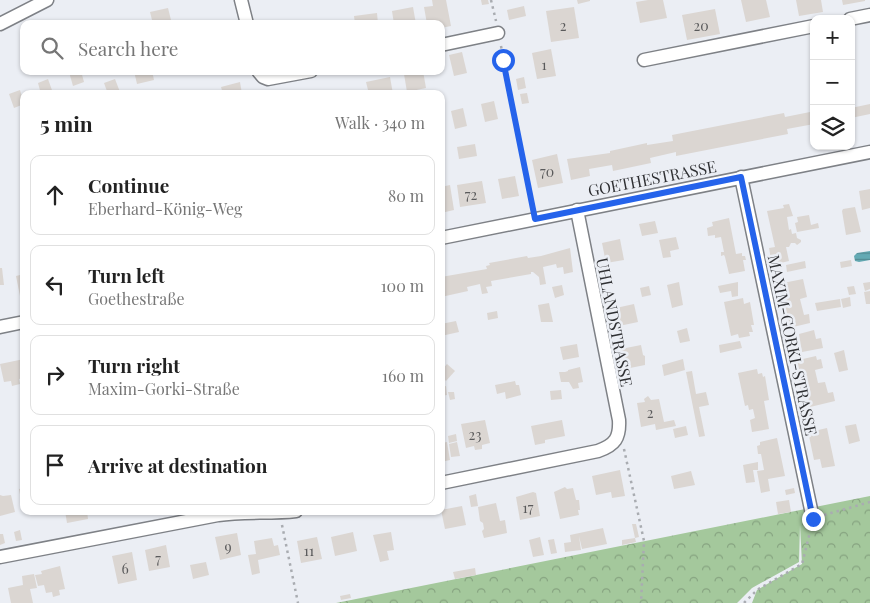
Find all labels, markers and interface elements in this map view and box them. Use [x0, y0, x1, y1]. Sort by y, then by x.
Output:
map controls [810, 15, 855, 150]
button: + [810, 15, 855, 60]
house number: 2 [560, 16, 567, 35]
house number: 20 [693, 16, 709, 35]
search box [20, 20, 445, 75]
icon: search [38, 34, 66, 62]
text: Search here [78, 35, 178, 61]
route start [492, 49, 515, 72]
house number: 1 [541, 55, 547, 74]
button: − [810, 60, 855, 105]
button: layers [810, 105, 855, 150]
text: 5 min [40, 109, 93, 137]
text: Walk · 340 m [335, 112, 425, 133]
street label: GOETHESTRASSE [586, 155, 718, 201]
house number: 70 [540, 162, 554, 181]
text: Continue [88, 172, 169, 198]
icon: ahead [41, 181, 69, 209]
text: 80 m [388, 185, 424, 206]
house number: 72 [465, 185, 477, 204]
text: Eberhard-König-Weg [88, 198, 243, 219]
street label: MAXIM-GORKI-STRASSE [764, 253, 822, 437]
street label: UHLANDSTRASSE [592, 256, 638, 388]
text: Turn left [88, 262, 165, 288]
icon: left [41, 271, 69, 299]
text: 100 m [381, 275, 424, 296]
text: Goethestraße [88, 288, 185, 309]
text: Turn right [88, 352, 180, 378]
icon: right [41, 361, 69, 389]
text: 160 m [382, 365, 424, 386]
text: Maxim-Gorki-Straße [88, 378, 240, 399]
house number: 2 [647, 403, 654, 422]
house number: 23 [468, 425, 482, 444]
icon: arrive [41, 451, 69, 479]
text: Arrive at destination [88, 452, 268, 478]
house number: 17 [523, 498, 534, 517]
route end [802, 508, 825, 531]
house number: 9 [224, 537, 232, 556]
house number: 11 [304, 541, 314, 560]
house number: 7 [155, 549, 161, 568]
house number: 6 [121, 559, 129, 578]

